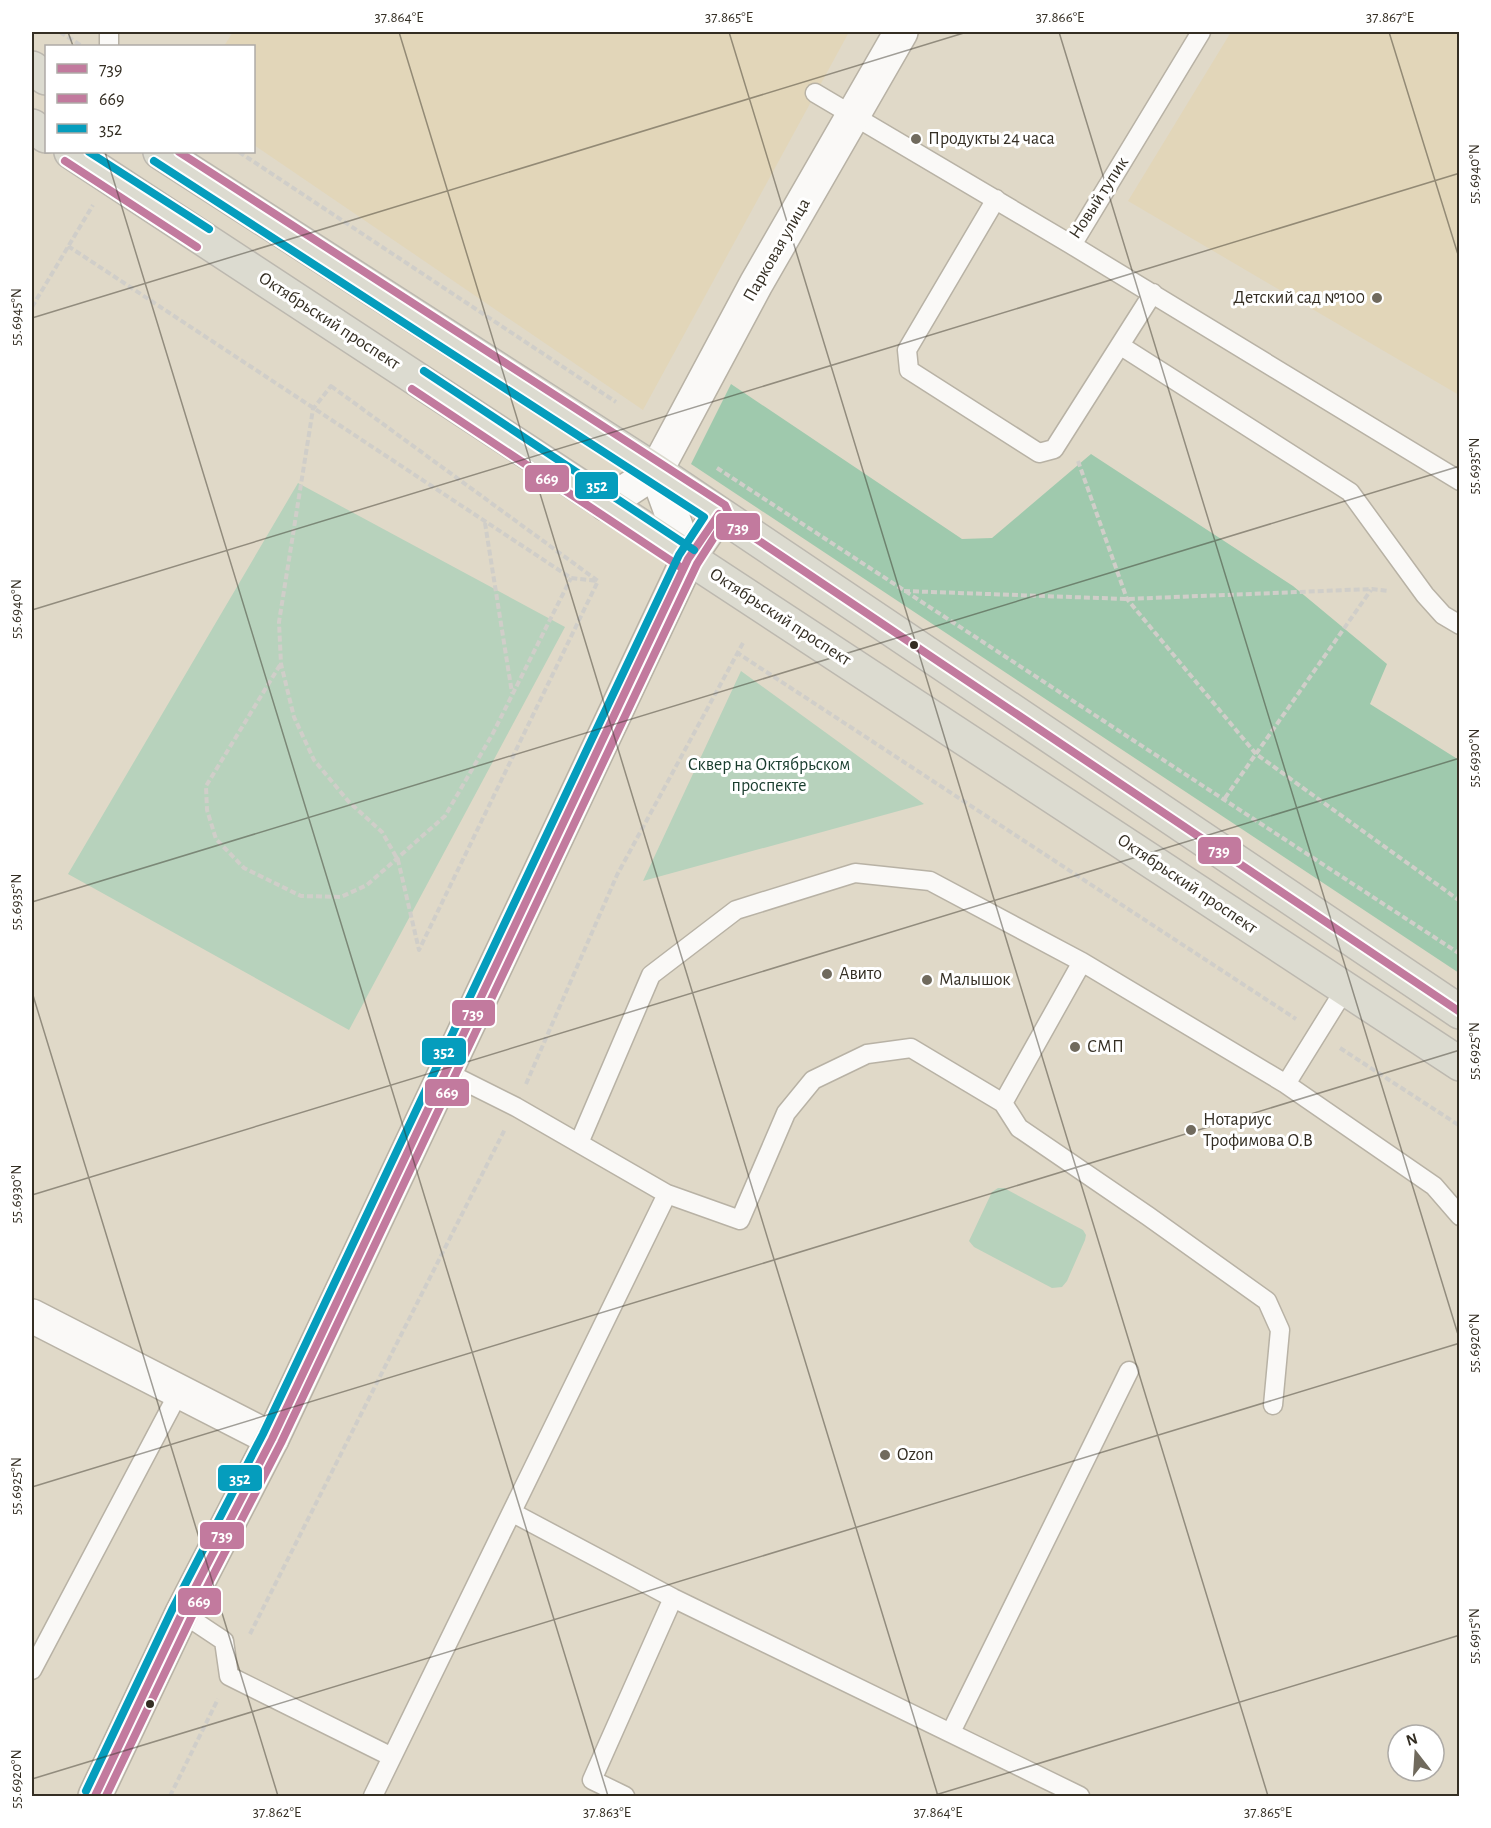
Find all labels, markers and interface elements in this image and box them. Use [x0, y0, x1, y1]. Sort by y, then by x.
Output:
text: 37.864°E [375, 10, 423, 25]
text: 37.865°E [705, 10, 753, 25]
text: 37.866°E [1036, 10, 1084, 25]
text: 37.867°E [1366, 10, 1414, 25]
legend [45, 45, 255, 153]
text: 739 [99, 61, 122, 79]
text: 669 [99, 91, 124, 109]
text: 352 [99, 121, 122, 139]
place label: Продукты 24 часа [928, 130, 1055, 148]
marker: Продукты 24 часа [909, 132, 923, 146]
text: 55.6940°N [1467, 144, 1482, 204]
street label: Новый тупик [1066, 153, 1132, 242]
street label: Парковая улица [740, 195, 814, 305]
street label: Октябрьский проспект [255, 268, 404, 374]
text: 55.6945°N [9, 288, 24, 346]
place label: Детский сад №100 [1233, 289, 1365, 307]
marker: Детский сад №100 [1370, 291, 1384, 305]
text: 55.6935°N [1467, 437, 1482, 495]
line badge: 669 [524, 464, 570, 493]
text: 669 [535, 471, 559, 487]
line badge: 352 [574, 471, 619, 500]
text: 352 [586, 478, 608, 494]
line badge: 739 [715, 512, 761, 541]
text: 739 [727, 520, 749, 536]
street label: Октябрьский проспект [706, 564, 855, 670]
text: 55.6940°N [9, 579, 24, 639]
unlabelled marker [908, 639, 920, 651]
text: 55.6930°N [1467, 729, 1482, 787]
park label: Сквер на Октябрьском проспекте [688, 755, 850, 795]
street label: Октябрьский проспект [1114, 830, 1261, 938]
line badge: 739 [1197, 836, 1242, 865]
text: 739 [1208, 843, 1230, 859]
text: 55.6935°N [9, 873, 24, 931]
place label: Авито [839, 965, 882, 983]
marker: Авито [820, 967, 834, 981]
place label: Малышок [939, 971, 1011, 989]
marker: Малышок [920, 973, 934, 987]
line badge: 739 [451, 999, 496, 1027]
text: 739 [462, 1006, 484, 1022]
text: 55.6925°N [1467, 1022, 1482, 1080]
line badge: 352 [421, 1037, 467, 1066]
place label: СМП [1087, 1038, 1124, 1056]
marker: СМП [1068, 1040, 1082, 1054]
text: 352 [433, 1044, 455, 1060]
line badge: 669 [424, 1078, 470, 1107]
text: 669 [435, 1085, 459, 1101]
place label: Нотариус Трофимова О.В [1203, 1111, 1313, 1150]
marker: Нотариус Трофимова О.В [1184, 1123, 1198, 1137]
text: 55.6930°N [9, 1165, 24, 1223]
text: 55.6920°N [1467, 1313, 1482, 1373]
place label: Ozon [897, 1446, 934, 1464]
marker: Ozon [878, 1448, 892, 1462]
text: 55.6925°N [9, 1457, 24, 1515]
line badge: 352 [217, 1464, 263, 1492]
text: 352 [229, 1471, 251, 1487]
line badge: 739 [199, 1521, 245, 1550]
text: 739 [211, 1528, 233, 1544]
line badge: 669 [177, 1587, 222, 1616]
text: 669 [187, 1594, 211, 1610]
text: 55.6915°N [1467, 1608, 1482, 1664]
unlabelled marker [144, 1698, 156, 1710]
north arrow [1386, 1723, 1446, 1783]
text: N [1404, 1730, 1420, 1749]
text: 55.6920°N [9, 1749, 24, 1809]
text: 37.862°E [253, 1805, 301, 1820]
text: 37.863°E [583, 1805, 631, 1820]
text: 37.864°E [914, 1805, 962, 1820]
text: 37.865°E [1244, 1805, 1292, 1820]

